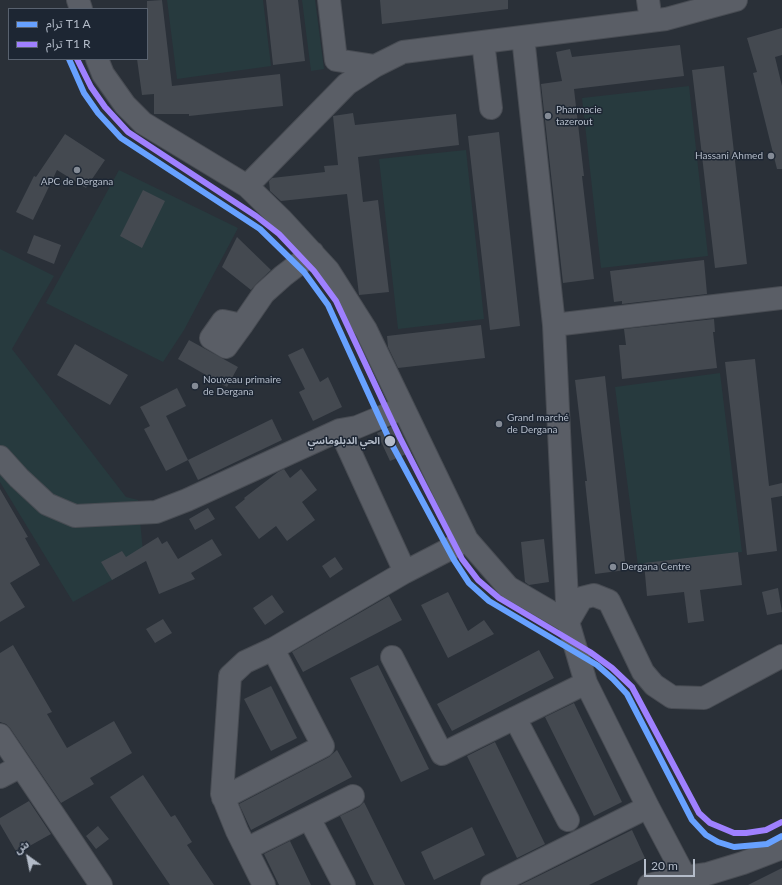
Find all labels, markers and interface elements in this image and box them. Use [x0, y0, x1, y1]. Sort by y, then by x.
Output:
legend [8, 8, 148, 60]
text: ترام T1 A [46, 16, 91, 31]
text: ترام T1 R [46, 36, 90, 51]
place label: Pharmacie tazerout [556, 104, 602, 128]
marker: Pharmacie tazerout [543, 111, 553, 121]
place label: Hassani Ahmed [695, 150, 763, 162]
marker: Hassani Ahmed [766, 151, 776, 161]
marker: APC de Dergana [72, 165, 82, 175]
place label: APC de Dergana [41, 176, 113, 188]
place label: Nouveau primaire de Dergana [203, 374, 281, 398]
marker: Nouveau primaire de Dergana [190, 381, 200, 391]
place label: Grand marché de Dergana [507, 412, 569, 436]
marker: Grand marché de Dergana [494, 419, 504, 429]
marker: الحي الدبلوماسي [383, 434, 397, 448]
place label: الحي الدبلوماسي [308, 435, 380, 447]
place label: Dergana Centre [621, 561, 690, 573]
marker: Dergana Centre [608, 562, 618, 572]
north arrow [8, 837, 48, 877]
text: ش [11, 837, 31, 856]
scale bar [646, 851, 697, 877]
text: 20 m [651, 858, 678, 873]

